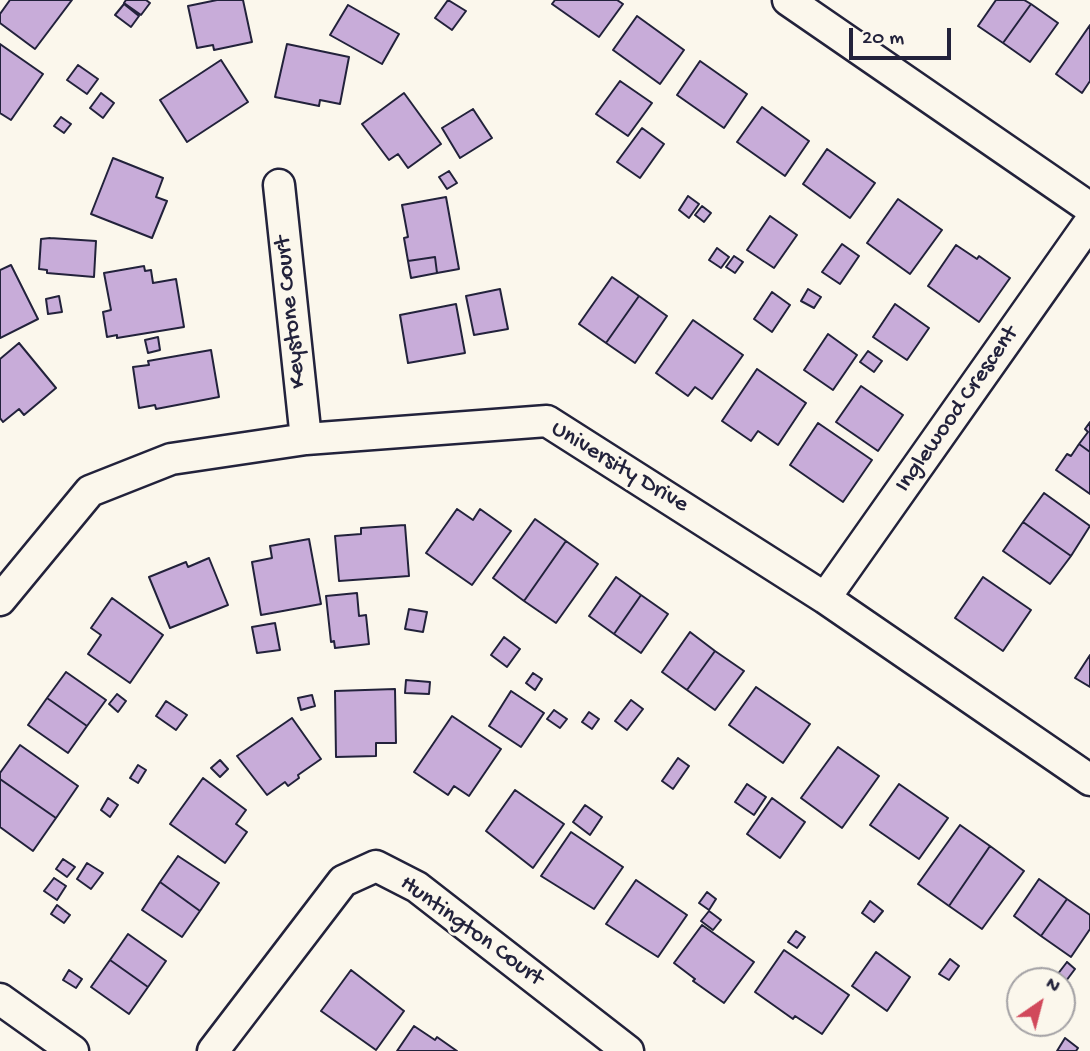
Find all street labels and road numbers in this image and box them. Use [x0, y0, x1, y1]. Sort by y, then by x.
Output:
street label: Keystone Court [270, 234, 314, 390]
street label: Inglewood Crescent [890, 321, 1026, 499]
street label: University Drive [545, 416, 693, 520]
street label: Huntington Court [393, 870, 549, 994]

